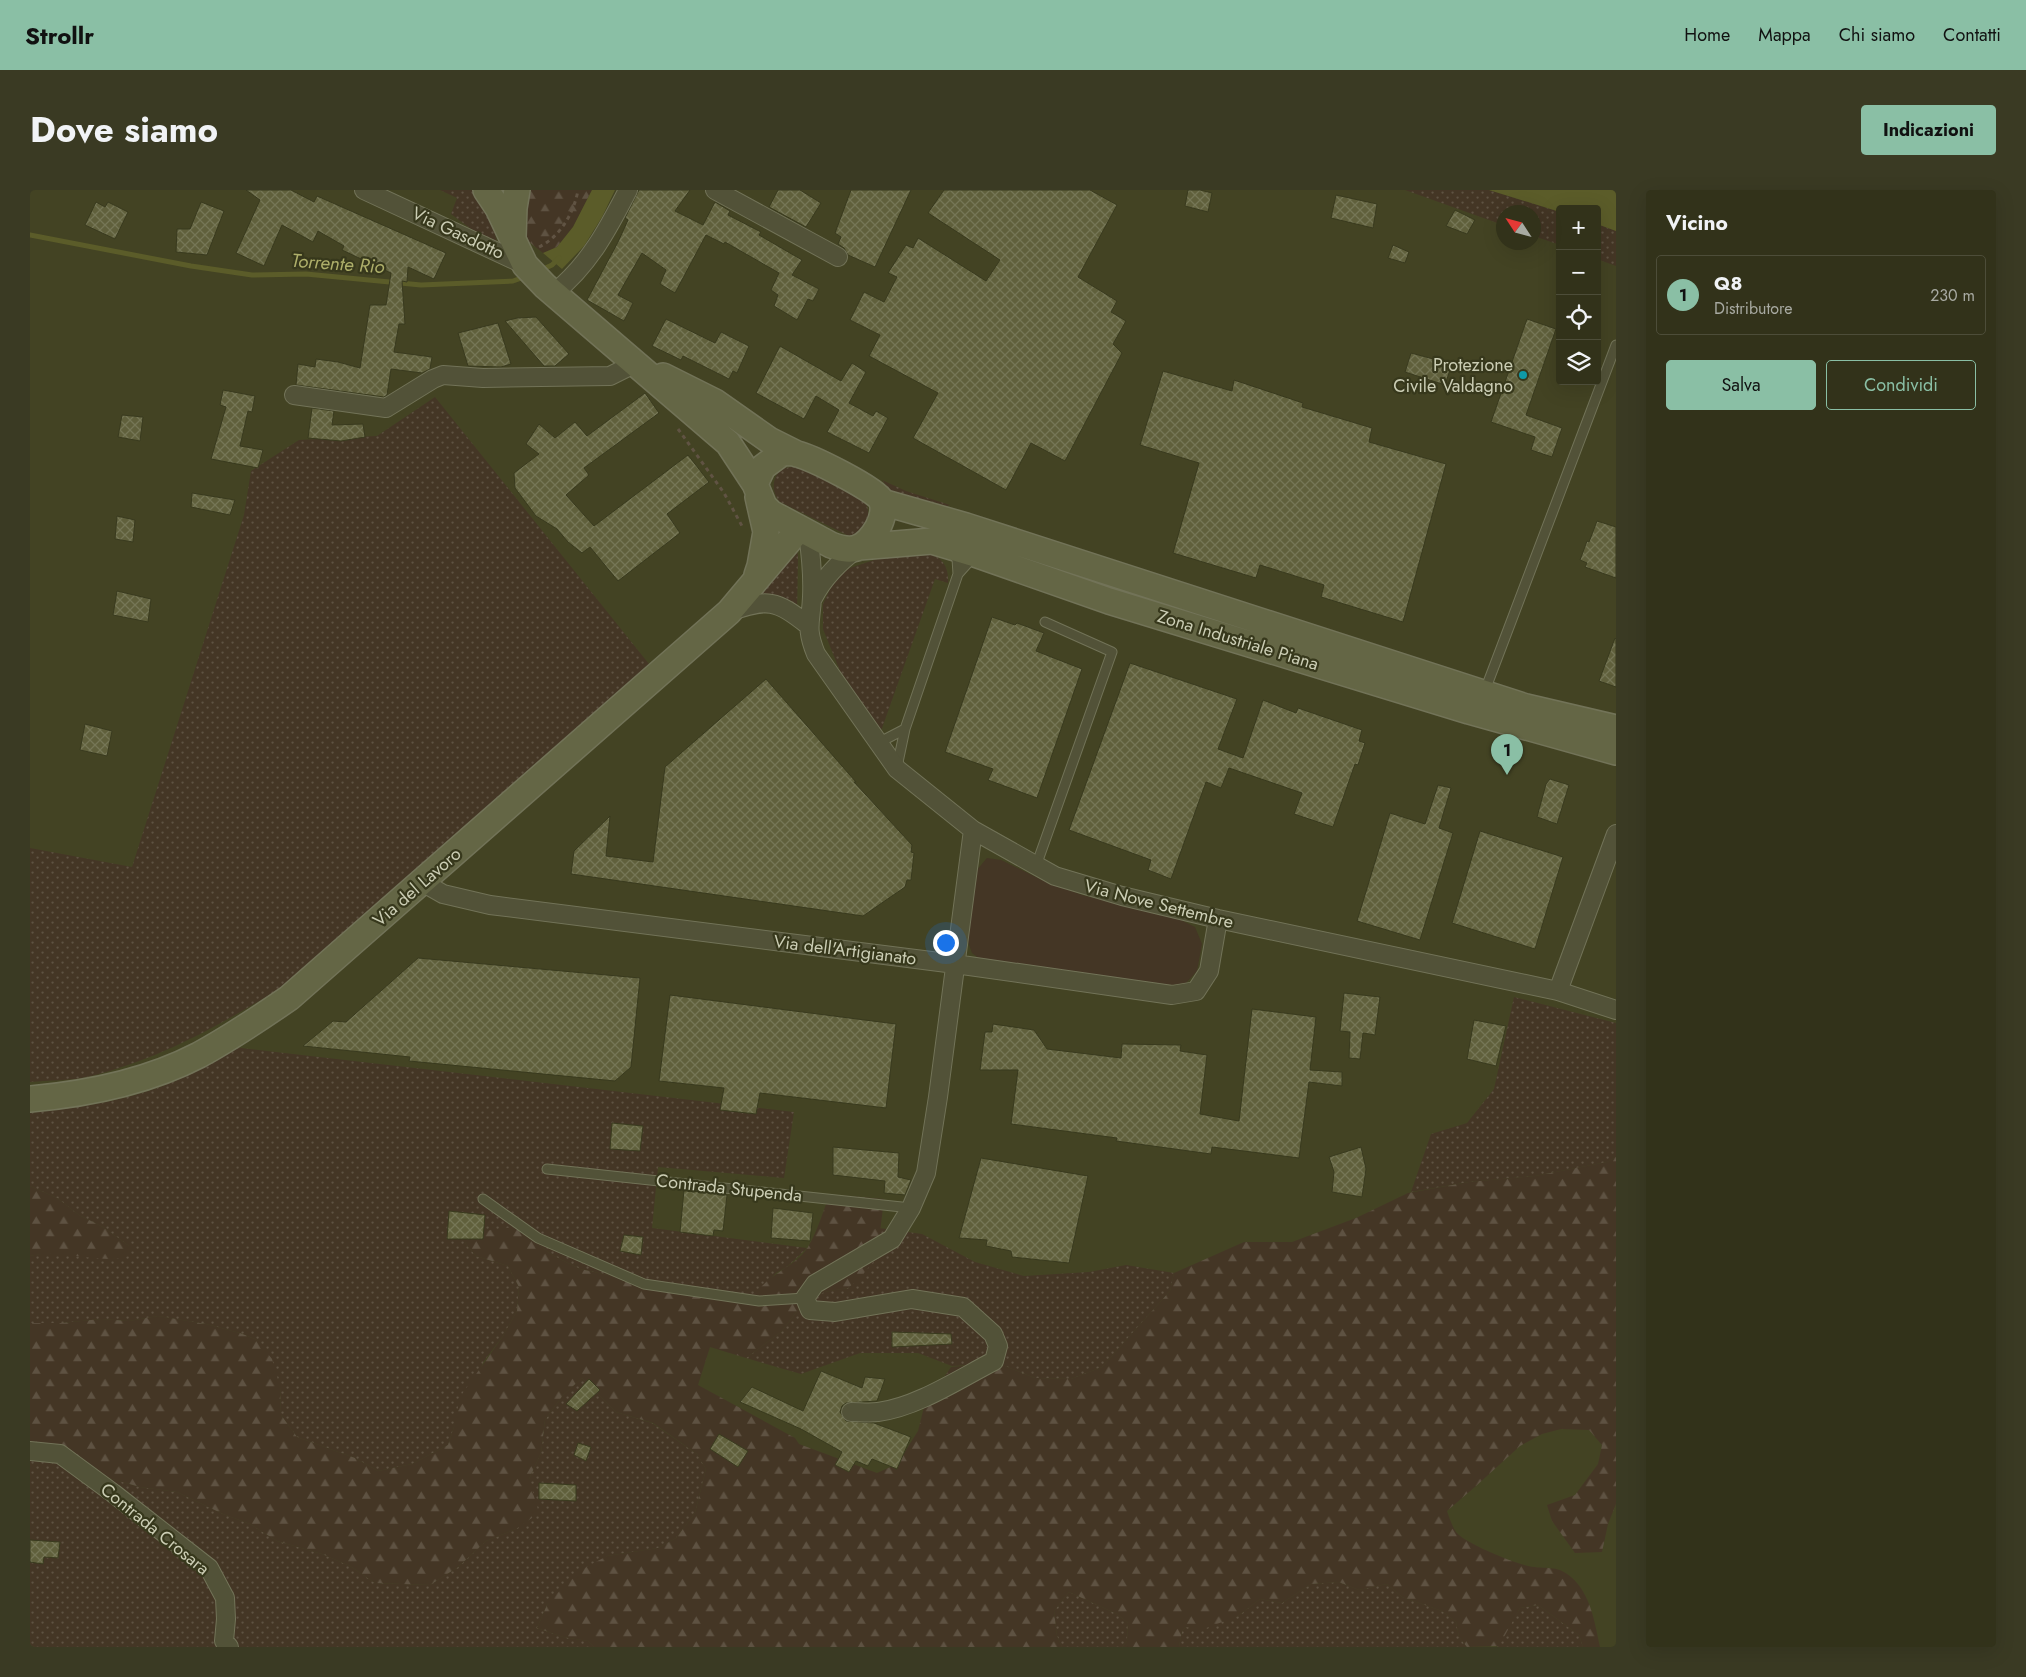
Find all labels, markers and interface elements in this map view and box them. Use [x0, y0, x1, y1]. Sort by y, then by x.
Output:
text: Strollr [25, 18, 94, 53]
text: Home [1684, 22, 1730, 48]
text: Mappa [1758, 22, 1811, 48]
text: Chi siamo [1839, 22, 1915, 48]
text: Contatti [1943, 22, 2001, 48]
text: Dove siamo [30, 105, 218, 155]
button: Indicazioni [1861, 105, 1996, 155]
street label: Via Gasdotto [408, 200, 509, 266]
north arrow [1496, 205, 1541, 250]
map controls [1556, 205, 1601, 385]
button: + [1556, 205, 1601, 250]
text: Vicino [1666, 208, 1728, 238]
water label: Torrente Rio [291, 247, 385, 280]
button: − [1556, 250, 1601, 295]
text: Q8 [1714, 270, 1742, 297]
text: 1 [1679, 284, 1687, 307]
text: 230 m [1930, 284, 1975, 307]
button: locate [1556, 295, 1601, 340]
text: Distributore [1714, 297, 1793, 320]
button: layers [1556, 340, 1601, 385]
place label: Protezione Civile Valdagno [1393, 352, 1513, 399]
button: Salva [1666, 360, 1816, 410]
button: Condividi [1826, 360, 1976, 410]
marker: Protezione Civile Valdagno [1517, 369, 1529, 381]
street label: Zona Industriale Piana [1154, 603, 1322, 677]
pin: 1 [1491, 734, 1523, 775]
street label: Via del Lavoro [367, 841, 467, 933]
street label: Via Nove Settembre [1082, 873, 1236, 935]
street label: Via dell'Artigianato [772, 928, 918, 972]
your location [933, 930, 959, 956]
street label: Contrada Stupenda [655, 1167, 803, 1209]
street label: Contrada Crosara [95, 1477, 215, 1581]

